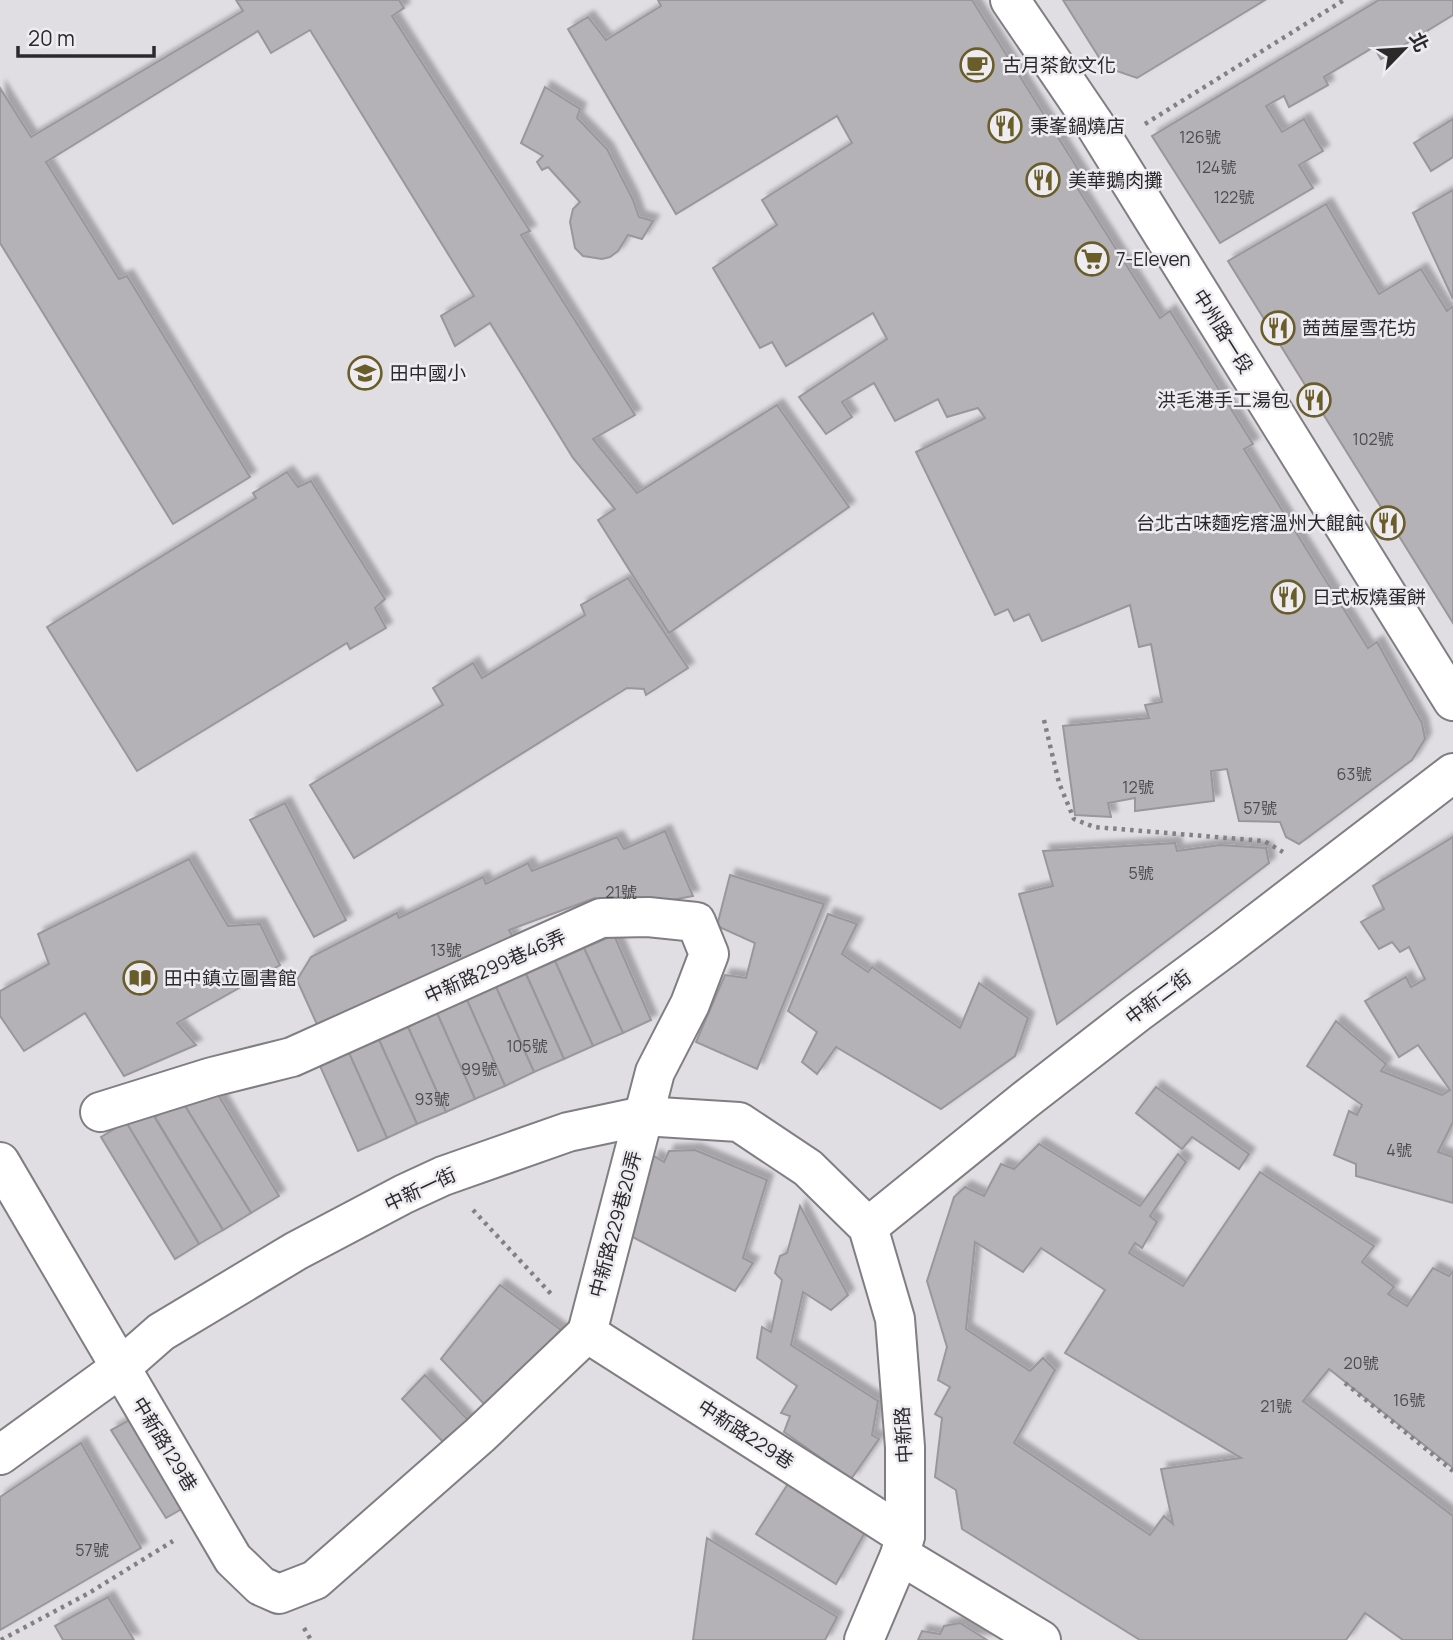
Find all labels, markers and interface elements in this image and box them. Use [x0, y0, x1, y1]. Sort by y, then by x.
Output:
scale bar [18, 14, 154, 58]
north arrow [1369, 14, 1439, 84]
text: 20 m [28, 24, 75, 52]
text: 北 [1404, 28, 1435, 56]
cafe icon: 古月茶飲文化 [958, 46, 996, 84]
place label: 古月茶飲文化 [1002, 52, 1116, 78]
restaurant icon: 秉峯鍋燒店 [986, 107, 1024, 145]
place label: 秉峯鍋燒店 [1030, 113, 1125, 139]
house number: 126號 [1179, 126, 1221, 148]
house number: 124號 [1196, 156, 1236, 178]
restaurant icon: 美華鵝肉攤 [1024, 161, 1062, 199]
place label: 美華鵝肉攤 [1068, 167, 1163, 193]
house number: 122號 [1214, 186, 1254, 208]
supermarket icon: 7-Eleven [1073, 240, 1111, 278]
place label: 7-Eleven [1116, 246, 1191, 272]
street label: 中州路一段 [1187, 284, 1259, 378]
restaurant icon: 茜茜屋雪花坊 [1259, 309, 1297, 347]
place label: 茜茜屋雪花坊 [1302, 315, 1416, 341]
school or university icon: 田中國小 [346, 354, 384, 392]
place label: 田中國小 [390, 360, 466, 386]
restaurant icon: 洪毛港手工湯包 [1295, 381, 1333, 419]
place label: 洪毛港手工湯包 [1157, 387, 1290, 413]
house number: 102號 [1352, 428, 1394, 450]
restaurant icon: 台北古味麵疙瘩溫州大餛飩 [1369, 504, 1407, 542]
place label: 台北古味麵疙瘩溫州大餛飩 [1136, 510, 1364, 536]
restaurant icon: 日式板燒蛋餅 [1269, 578, 1307, 616]
place label: 日式板燒蛋餅 [1312, 584, 1426, 610]
house number: 63號 [1337, 763, 1371, 785]
house number: 12號 [1122, 776, 1154, 798]
house number: 57號 [1243, 797, 1277, 819]
house number: 5號 [1128, 862, 1154, 884]
house number: 21號 [605, 881, 637, 903]
street label: 中新路299巷46弄 [420, 923, 570, 1009]
house number: 13號 [430, 939, 462, 961]
library icon: 田中鎮立圖書館 [121, 959, 159, 997]
street label: 中新二街 [1120, 964, 1196, 1030]
place label: 田中鎮立圖書館 [164, 965, 297, 991]
house number: 105號 [506, 1035, 548, 1057]
house number: 99號 [461, 1058, 497, 1080]
house number: 93號 [415, 1088, 449, 1110]
house number: 4號 [1386, 1139, 1412, 1161]
street label: 中新路229巷20弄 [583, 1148, 647, 1300]
street label: 中新一街 [380, 1161, 460, 1217]
house number: 20號 [1344, 1352, 1378, 1374]
house number: 16號 [1393, 1389, 1425, 1411]
street label: 中新路129巷 [127, 1392, 203, 1496]
street label: 中新路229巷 [693, 1393, 799, 1475]
house number: 21號 [1260, 1395, 1292, 1417]
street label: 中新路 [889, 1406, 917, 1464]
house number: 57號 [75, 1539, 109, 1561]

